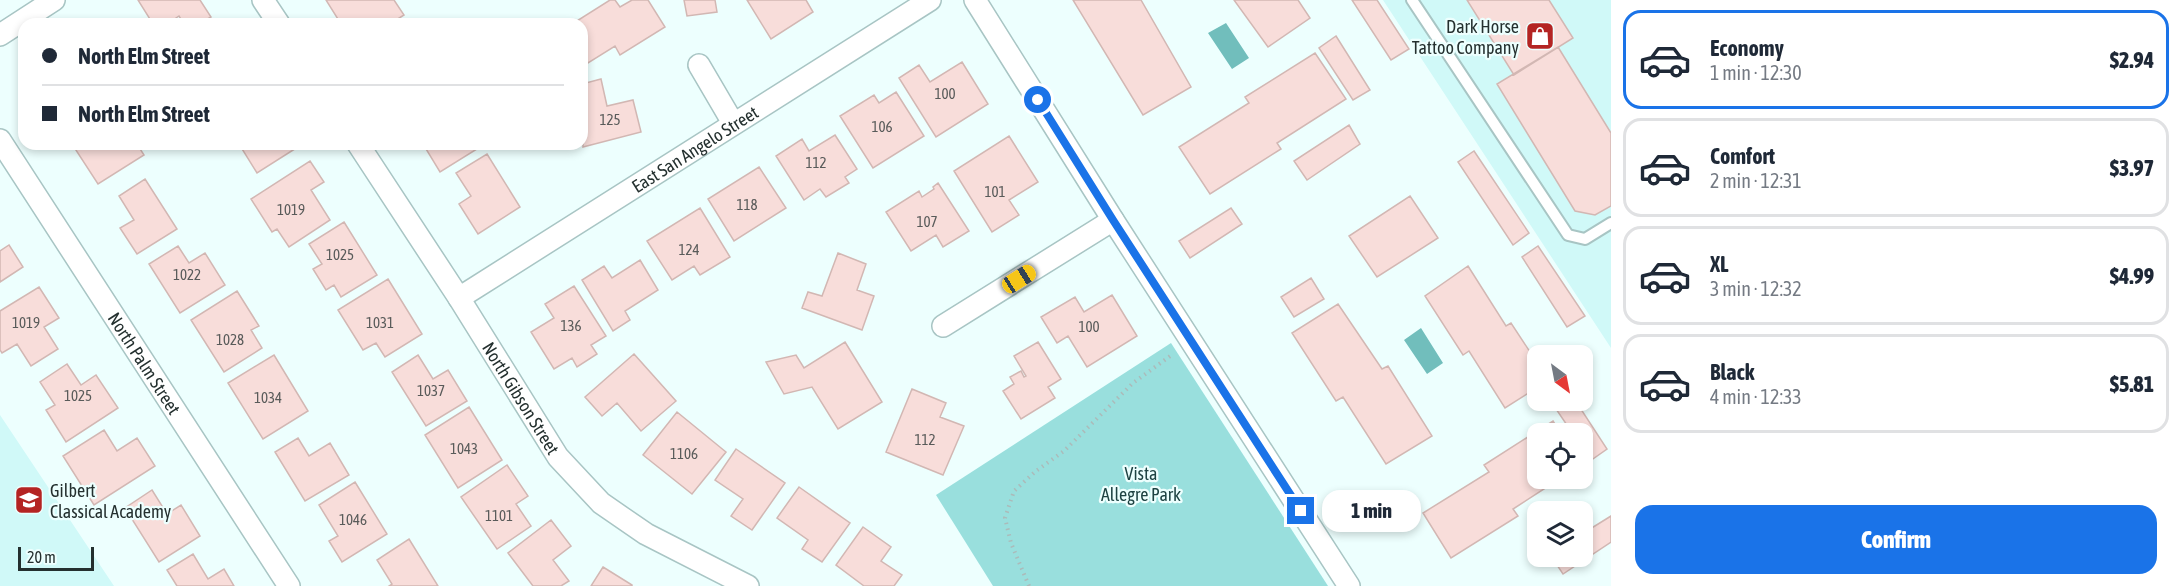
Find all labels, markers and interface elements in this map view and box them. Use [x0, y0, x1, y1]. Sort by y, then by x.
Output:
place label: Dark Horse Tattoo Company [1412, 16, 1519, 58]
shop icon: Dark Horse Tattoo Company [1524, 20, 1556, 52]
icon: car [1638, 33, 1692, 87]
text: Economy [1710, 35, 1784, 61]
text: North Elm Street [78, 43, 210, 69]
text: $2.94 [2110, 47, 2154, 73]
text: 1 min · 12:30 [1710, 61, 1802, 84]
house number: 100 [934, 85, 956, 102]
route start [1024, 86, 1051, 113]
text: North Elm Street [78, 101, 210, 127]
street label: East San Angelo Street [628, 101, 762, 197]
house number: 125 [599, 111, 621, 128]
house number: 106 [871, 118, 893, 135]
icon: car [1638, 141, 1692, 195]
text: Comfort [1710, 143, 1775, 169]
house number: 112 [805, 154, 827, 171]
text: $3.97 [2110, 155, 2154, 181]
text: 2 min · 12:31 [1710, 169, 1802, 192]
house number: 101 [984, 183, 1006, 200]
house number: 118 [736, 196, 758, 213]
house number: 1019 [277, 201, 305, 218]
house number: 107 [916, 213, 938, 230]
house number: 124 [678, 241, 700, 258]
house number: 1025 [326, 246, 354, 263]
icon: car [1638, 249, 1692, 303]
text: XL [1710, 251, 1728, 277]
car [999, 262, 1039, 296]
text: $4.99 [2110, 263, 2154, 289]
house number: 1022 [173, 266, 201, 283]
text: 3 min · 12:32 [1710, 277, 1802, 300]
street label: North Palm Street [104, 308, 185, 418]
house number: 1019 [12, 314, 40, 331]
house number: 1031 [366, 314, 394, 331]
house number: 136 [560, 317, 582, 334]
house number: 100 [1078, 318, 1100, 335]
house number: 1028 [216, 331, 244, 348]
street label: North Gibson Street [478, 338, 564, 458]
north arrow [1527, 345, 1593, 411]
map controls [1527, 345, 1593, 567]
icon: car [1638, 357, 1692, 411]
text: Black [1710, 359, 1754, 385]
text: $5.81 [2110, 371, 2154, 397]
house number: 1037 [417, 382, 445, 399]
text: 4 min · 12:33 [1710, 385, 1802, 408]
house number: 1025 [64, 387, 92, 404]
house number: 1034 [254, 389, 282, 406]
button: locate [1527, 423, 1593, 489]
house number: 112 [914, 431, 936, 448]
house number: 1043 [450, 440, 478, 457]
house number: 1106 [670, 445, 698, 462]
park label: Vista Allegre Park [1101, 463, 1181, 505]
place label: Gilbert Classical Academy [50, 480, 171, 522]
school or university icon: Gilbert Classical Academy [13, 484, 45, 516]
callout: 1 min [1322, 490, 1421, 532]
route end [1287, 497, 1314, 524]
text: 1 min [1351, 499, 1392, 522]
button: layers [1527, 501, 1593, 567]
button: Confirm [1635, 505, 2157, 574]
house number: 1101 [485, 507, 513, 524]
house number: 1046 [339, 511, 367, 528]
scale bar [18, 544, 94, 572]
text: 20 m [27, 548, 56, 566]

